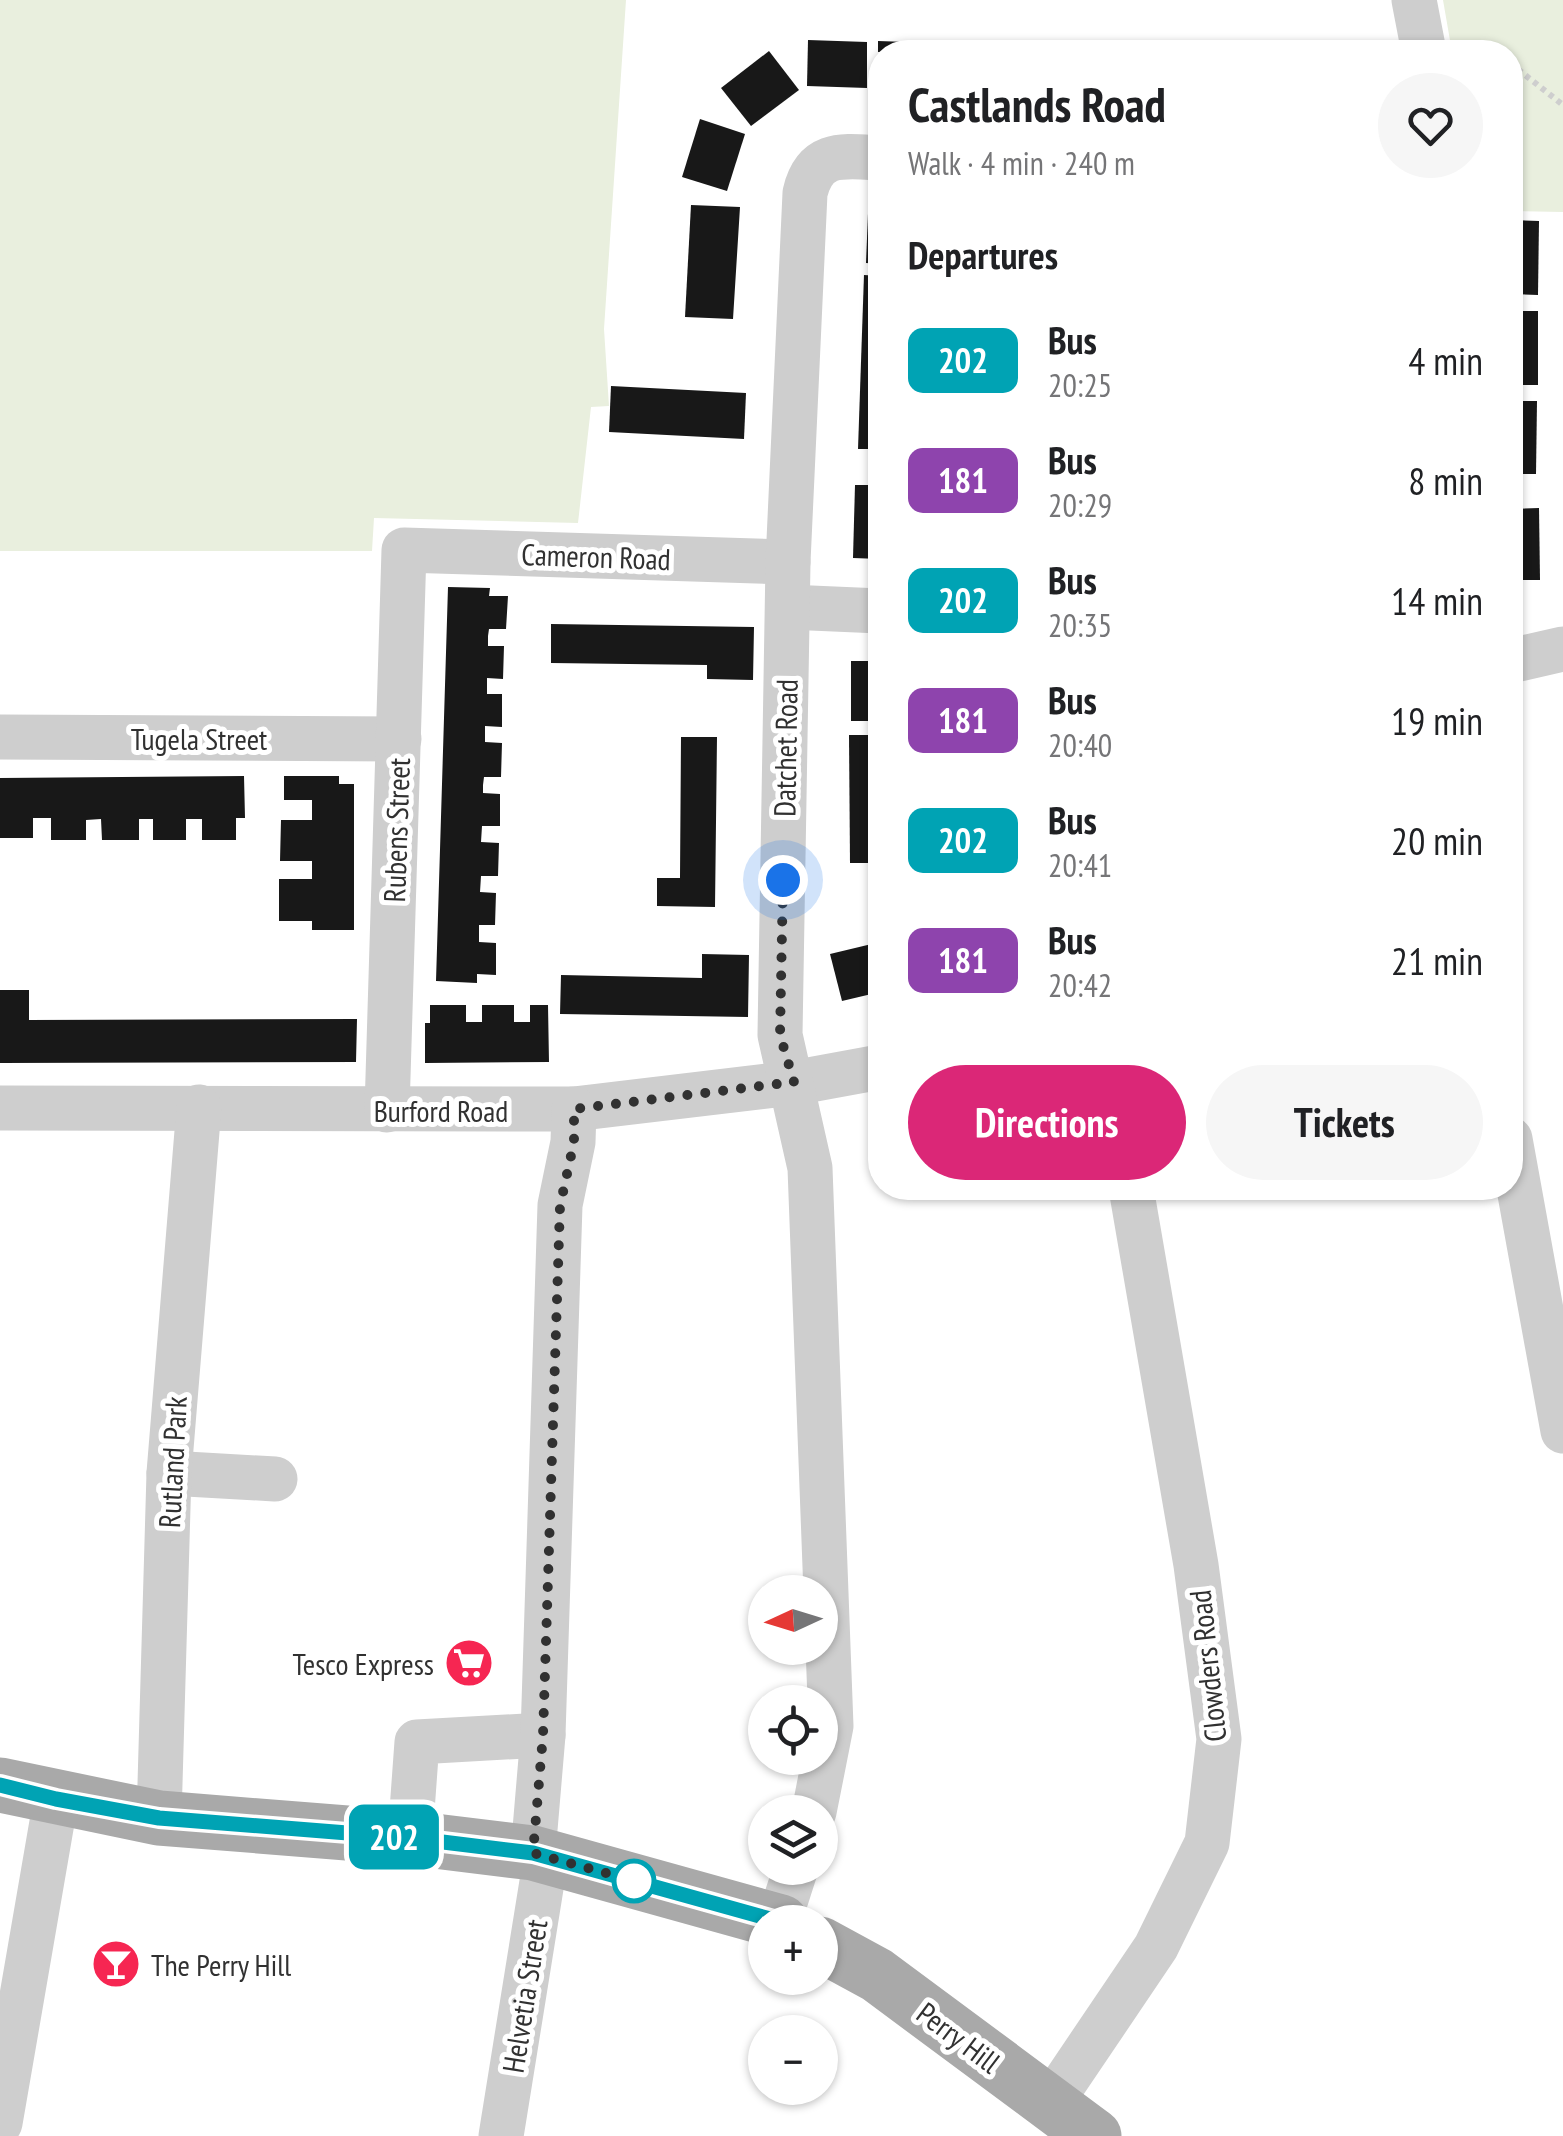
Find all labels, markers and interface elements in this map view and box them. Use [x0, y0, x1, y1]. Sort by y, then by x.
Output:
text: Castlands Road [908, 73, 1166, 135]
button: heart [1378, 73, 1483, 178]
text: Walk · 4 min · 240 m [908, 142, 1135, 184]
text: Departures [908, 230, 1058, 279]
text: Bus [1048, 315, 1097, 364]
text: 4 min [1408, 336, 1483, 385]
text: 202 [938, 337, 988, 383]
text: 20:25 [1048, 364, 1112, 406]
text: Bus [1048, 435, 1097, 484]
text: 8 min [1408, 456, 1483, 505]
text: 181 [938, 457, 988, 503]
text: 20:29 [1048, 484, 1112, 526]
street label: Cameron Road [521, 534, 671, 578]
text: Bus [1048, 555, 1097, 604]
text: 14 min [1391, 576, 1483, 625]
text: 202 [938, 577, 988, 623]
text: 20:35 [1048, 604, 1112, 646]
text: Bus [1048, 675, 1097, 724]
street label: Datchet Road [764, 679, 806, 817]
text: 19 min [1391, 696, 1483, 745]
text: 181 [938, 697, 988, 743]
street label: Tugela Street [131, 719, 268, 758]
text: 20:40 [1048, 724, 1112, 766]
street label: Rubens Street [374, 756, 418, 903]
text: Bus [1048, 795, 1097, 844]
text: 20 min [1391, 816, 1483, 865]
text: 202 [938, 817, 988, 863]
text: 20:41 [1048, 844, 1112, 886]
your location [758, 855, 808, 905]
text: Bus [1048, 915, 1097, 964]
text: 21 min [1391, 936, 1483, 985]
text: 181 [938, 937, 988, 983]
text: 20:42 [1048, 964, 1112, 1006]
button: Directions [908, 1065, 1186, 1180]
button: Tickets [1206, 1065, 1483, 1180]
street label: Burford Road [374, 1091, 508, 1130]
street label: Rutland Park [149, 1395, 195, 1529]
north arrow [748, 1575, 838, 1665]
map controls [748, 1575, 838, 2105]
street label: Clowders Road [1180, 1588, 1234, 1744]
supermarket icon: Tesco Express [443, 1637, 495, 1689]
place label: Tesco Express [292, 1644, 434, 1683]
button: locate [748, 1685, 838, 1775]
button: layers [748, 1795, 838, 1885]
line badge: 202 [336, 1804, 452, 1870]
text: 202 [369, 1814, 419, 1860]
unlabelled marker [613, 1860, 655, 1902]
button: + [748, 1905, 838, 1995]
street label: Helvetia Street [493, 1916, 555, 2075]
bar icon: The Perry Hill [90, 1938, 142, 1990]
place label: The Perry Hill [151, 1945, 291, 1984]
street label: Perry Hill [909, 1993, 1009, 2081]
button: − [748, 2015, 838, 2105]

